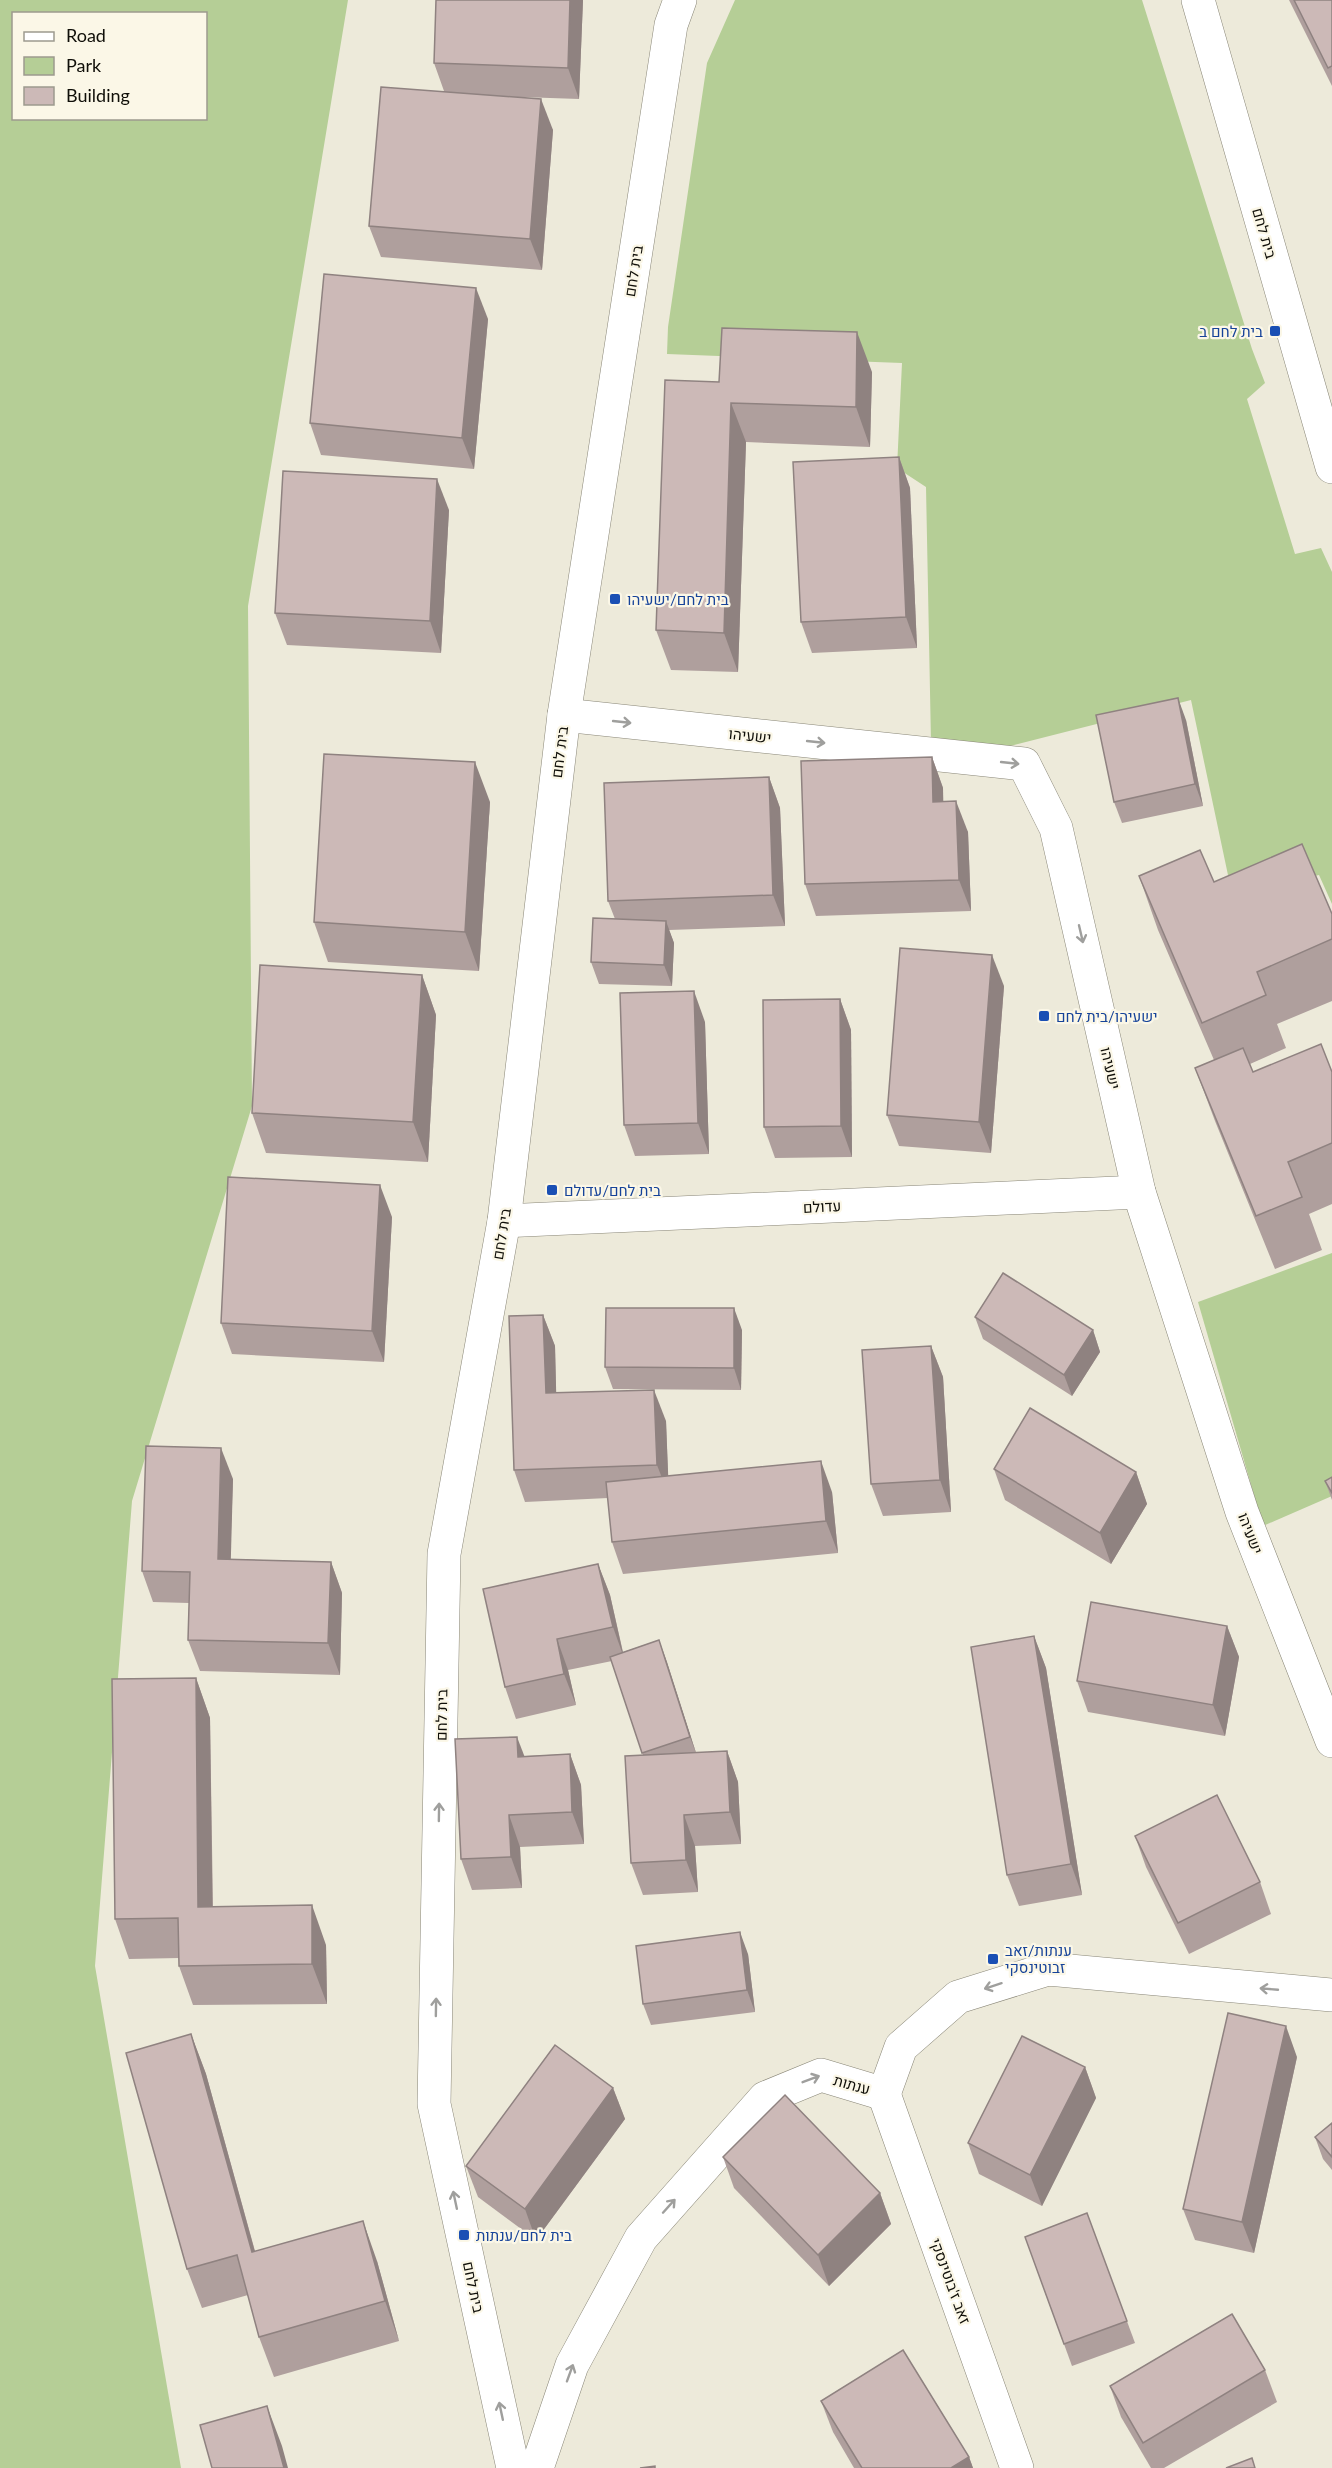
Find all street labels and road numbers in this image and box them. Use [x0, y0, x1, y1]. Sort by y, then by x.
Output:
street label: בית לחם [1249, 206, 1281, 261]
street label: בית לחם [620, 244, 646, 298]
street label: ישעיהו [728, 724, 772, 746]
street label: בית לחם [547, 725, 571, 779]
street label: ישעיהו [1097, 1045, 1125, 1091]
street label: עדולם [802, 1196, 842, 1216]
street label: בית לחם [488, 1207, 514, 1261]
street label: ישעיהו [1235, 1510, 1267, 1556]
street label: בית לחם [432, 1689, 450, 1741]
street label: ענתות [832, 2070, 872, 2098]
street label: זאב ז'בוטינסקי [927, 2236, 975, 2326]
street label: בית לחם [460, 2260, 488, 2314]

